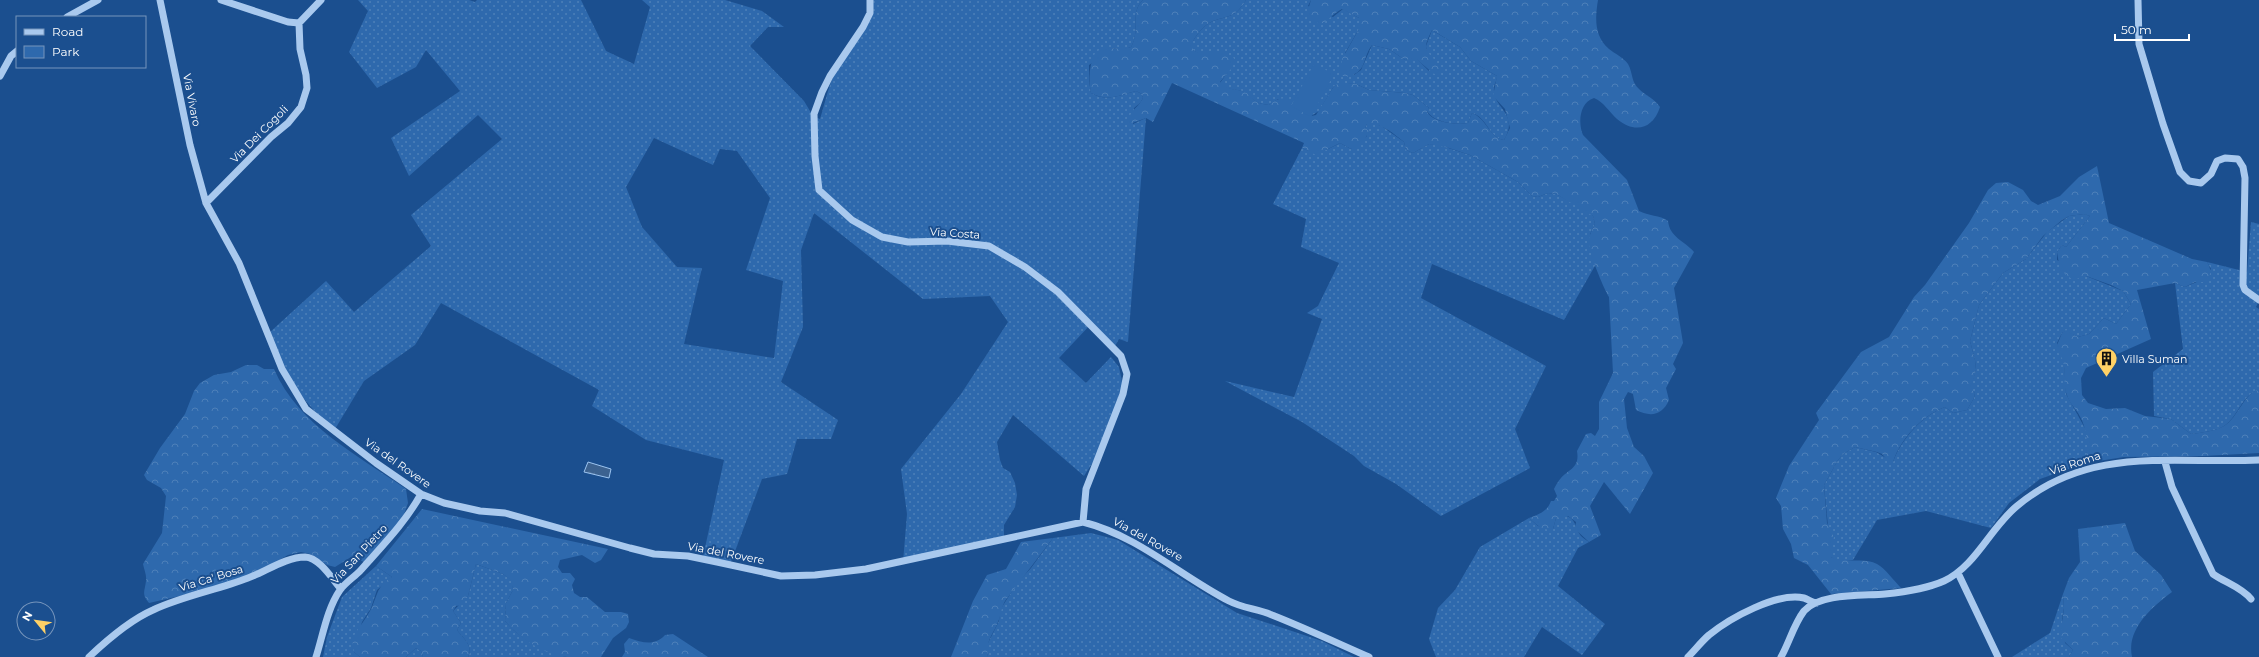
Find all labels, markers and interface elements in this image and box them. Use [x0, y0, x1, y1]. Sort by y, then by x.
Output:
legend [16, 16, 146, 68]
scale bar [2115, 16, 2189, 42]
text: 50 m [2121, 22, 2152, 37]
text: Road [52, 24, 83, 39]
text: Park [52, 44, 80, 59]
street label: Via Vivaro [180, 72, 204, 128]
street label: Via Dei Cogoli [227, 102, 291, 166]
street label: Via Costa [929, 224, 981, 242]
building icon: Villa Suman [2093, 346, 2119, 379]
place label: Villa Suman [2122, 352, 2188, 366]
street label: Via del Rovere [362, 435, 434, 491]
street label: Via Roma [2048, 448, 2102, 478]
street label: Via del Rovere [1111, 514, 1186, 564]
street label: Via San Pietro [328, 521, 390, 587]
street label: Via del Rovere [686, 539, 766, 567]
street label: Via Ca' Bosa [177, 562, 245, 594]
north arrow [16, 601, 56, 641]
text: N [19, 609, 36, 623]

